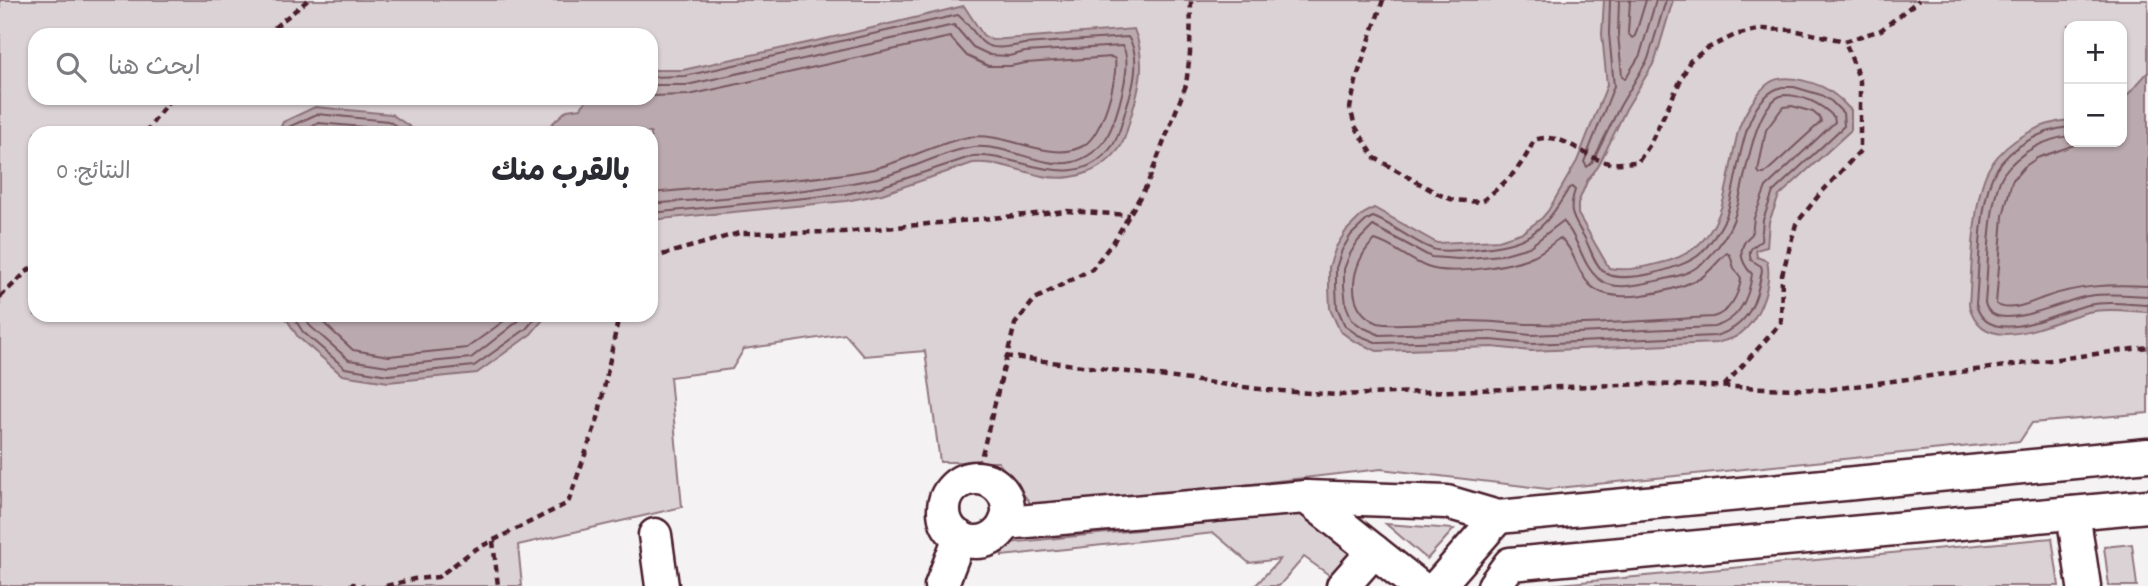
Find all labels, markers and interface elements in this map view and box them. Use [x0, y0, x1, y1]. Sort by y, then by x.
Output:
map controls [2064, 21, 2127, 147]
button: + [2064, 21, 2127, 84]
search box [28, 28, 658, 105]
icon: search [52, 48, 90, 86]
text: ابحث هنا [108, 50, 201, 87]
button: − [2064, 84, 2127, 147]
text: بالقرب منك [492, 153, 630, 196]
text: النتائج: 0 [56, 157, 131, 190]

